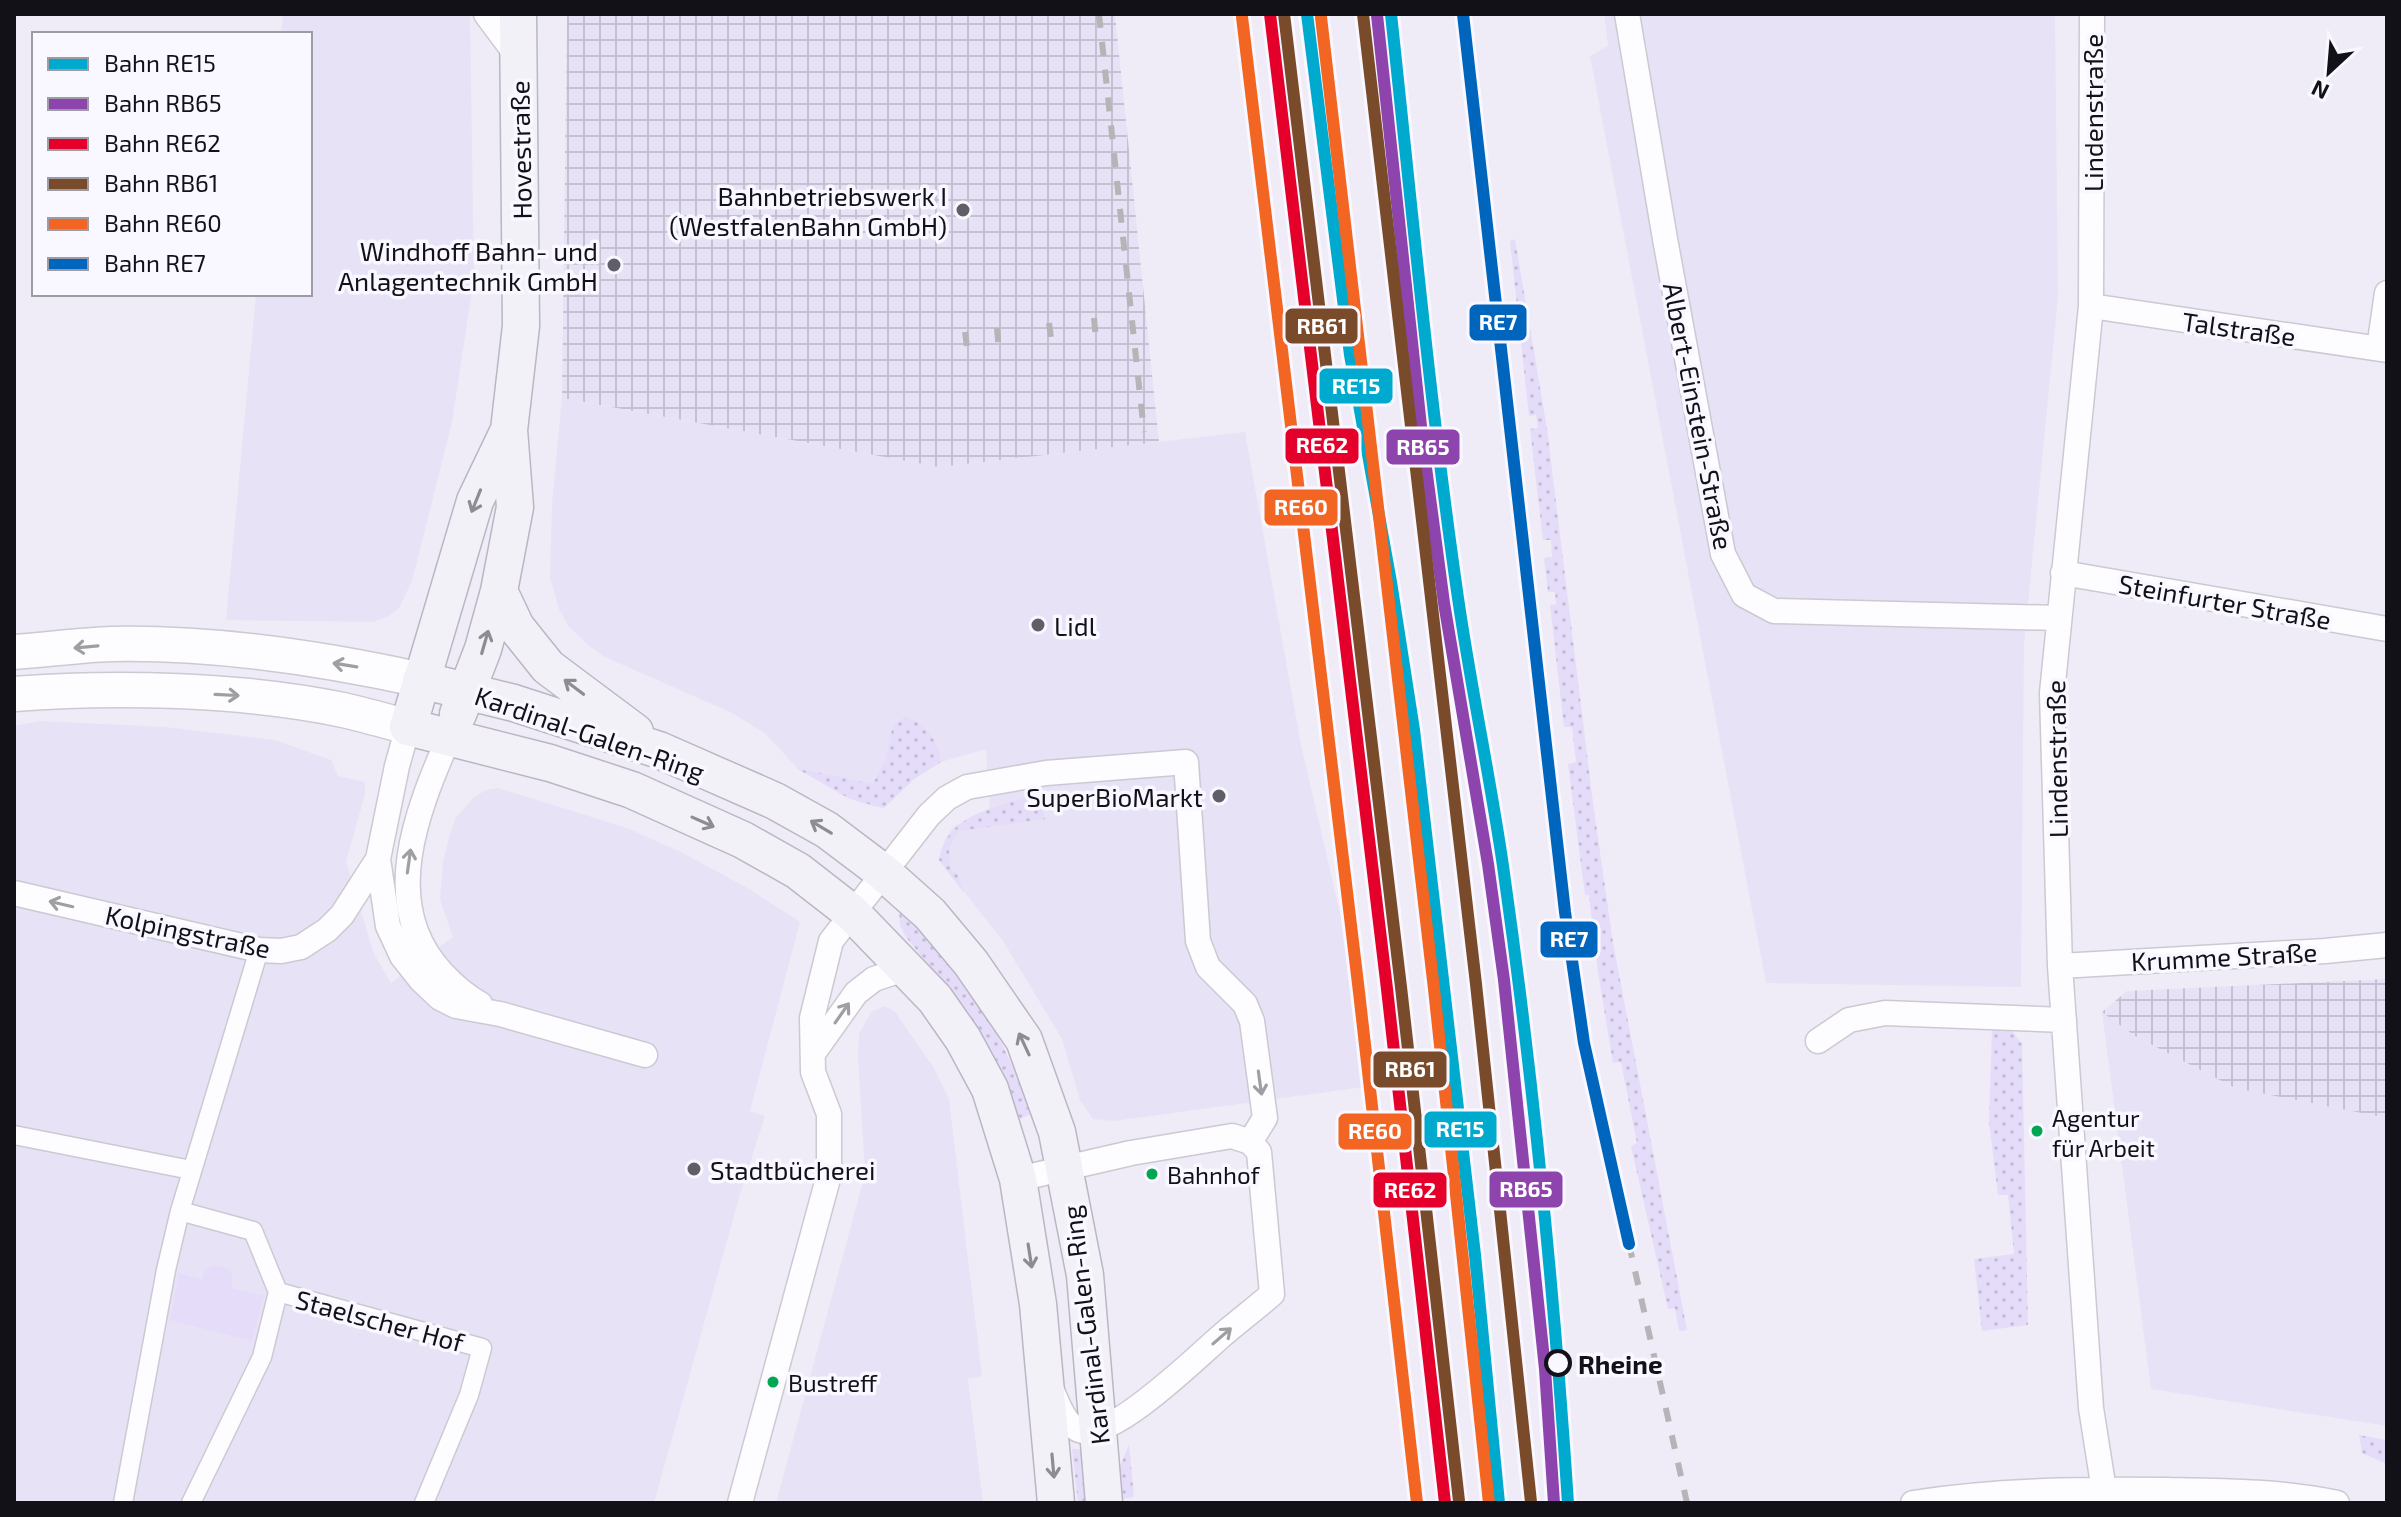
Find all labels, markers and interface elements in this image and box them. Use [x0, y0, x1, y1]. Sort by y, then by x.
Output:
legend [32, 32, 312, 296]
north arrow [2289, 32, 2369, 112]
street label: Lindenstraße [2077, 34, 2108, 192]
text: Bahn RE15 [104, 48, 216, 77]
text: N [2307, 76, 2333, 106]
street label: Hovestraße [503, 80, 537, 220]
text: Bahn RB65 [104, 88, 222, 117]
text: Bahn RE62 [104, 128, 221, 157]
text: Bahn RB61 [104, 168, 218, 197]
place label: Bahnbetriebswerk I (WestfalenBahn GmbH) [669, 180, 947, 241]
marker: Bahnbetriebswerk I (WestfalenBahn GmbH) [954, 201, 972, 219]
text: Bahn RE60 [104, 208, 222, 237]
place label: Windhoff Bahn- und Anlagentechnik GmbH [338, 235, 598, 296]
text: Bahn RE7 [104, 248, 206, 277]
marker: Windhoff Bahn- und Anlagentechnik GmbH [605, 256, 623, 274]
street label: Albert-Einstein-Straße [1658, 280, 1740, 552]
line badge: RE7 [1468, 303, 1528, 342]
street label: Talstraße [2180, 305, 2298, 351]
line badge: RB61 [1284, 307, 1359, 345]
text: RE7 [1479, 308, 1518, 334]
text: RB61 [1297, 312, 1347, 338]
line badge: RE15 [1318, 367, 1394, 405]
text: RE15 [1332, 372, 1380, 398]
line badge: RE62 [1284, 427, 1360, 465]
line badge: RB65 [1385, 428, 1461, 466]
text: RE62 [1296, 431, 1348, 457]
text: RB65 [1396, 433, 1450, 459]
one-way arrow [468, 488, 482, 513]
line badge: RE60 [1263, 488, 1339, 527]
text: RE60 [1274, 493, 1328, 519]
street label: Steinfurter Straße [2116, 567, 2334, 635]
place label: Lidl [1054, 610, 1097, 641]
marker: Lidl [1029, 616, 1047, 634]
one-way arrow [478, 629, 493, 655]
one-way arrow [73, 639, 100, 654]
one-way arrow [333, 657, 358, 672]
one-way arrow [564, 678, 585, 695]
street label: Kardinal-Galen-Ring [471, 679, 709, 787]
street label: Lindenstraße [2039, 680, 2073, 838]
one-way arrow [213, 688, 240, 703]
place label: SuperBioMarkt [1026, 781, 1203, 812]
marker: SuperBioMarkt [1210, 787, 1228, 805]
one-way arrow [690, 815, 714, 830]
one-way arrow [810, 819, 833, 835]
one-way arrow [402, 849, 417, 874]
one-way arrow [48, 896, 74, 911]
street label: Kolpingstraße [103, 898, 273, 964]
line badge: RE7 [1539, 920, 1599, 959]
text: RE7 [1550, 925, 1589, 951]
street label: Krumme Straße [2130, 936, 2318, 976]
one-way arrow [834, 1003, 850, 1025]
one-way arrow [1016, 1033, 1031, 1057]
line badge: RB61 [1372, 1050, 1448, 1089]
text: RB61 [1385, 1055, 1435, 1081]
one-way arrow [1253, 1070, 1268, 1096]
place label: Agentur für Arbeit [2052, 1103, 2155, 1162]
line badge: RE15 [1423, 1110, 1498, 1149]
line badge: RE60 [1337, 1112, 1413, 1151]
text: RE15 [1436, 1115, 1484, 1141]
text: RE60 [1348, 1117, 1402, 1143]
marker: Agentur für Arbeit [2029, 1123, 2045, 1139]
place label: Stadtbücherei [710, 1154, 875, 1185]
marker: Stadtbücherei [685, 1160, 703, 1178]
place label: Bahnhof [1167, 1160, 1260, 1189]
marker: Bahnhof [1144, 1166, 1160, 1182]
line badge: RB65 [1488, 1170, 1564, 1209]
line badge: RE62 [1372, 1171, 1448, 1209]
text: RB65 [1499, 1175, 1553, 1201]
text: RE62 [1384, 1176, 1436, 1202]
street label: Kardinal-Galen-Ring [1055, 1204, 1115, 1446]
one-way arrow [1023, 1242, 1038, 1268]
street label: Staelscher Hof [292, 1283, 469, 1358]
one-way arrow [1212, 1327, 1232, 1345]
place label: Rheine [1578, 1348, 1663, 1379]
marker: Rheine [1545, 1350, 1571, 1376]
place label: Bustreff [788, 1368, 878, 1397]
marker: Bustreff [765, 1374, 781, 1390]
one-way arrow [1045, 1452, 1060, 1479]

